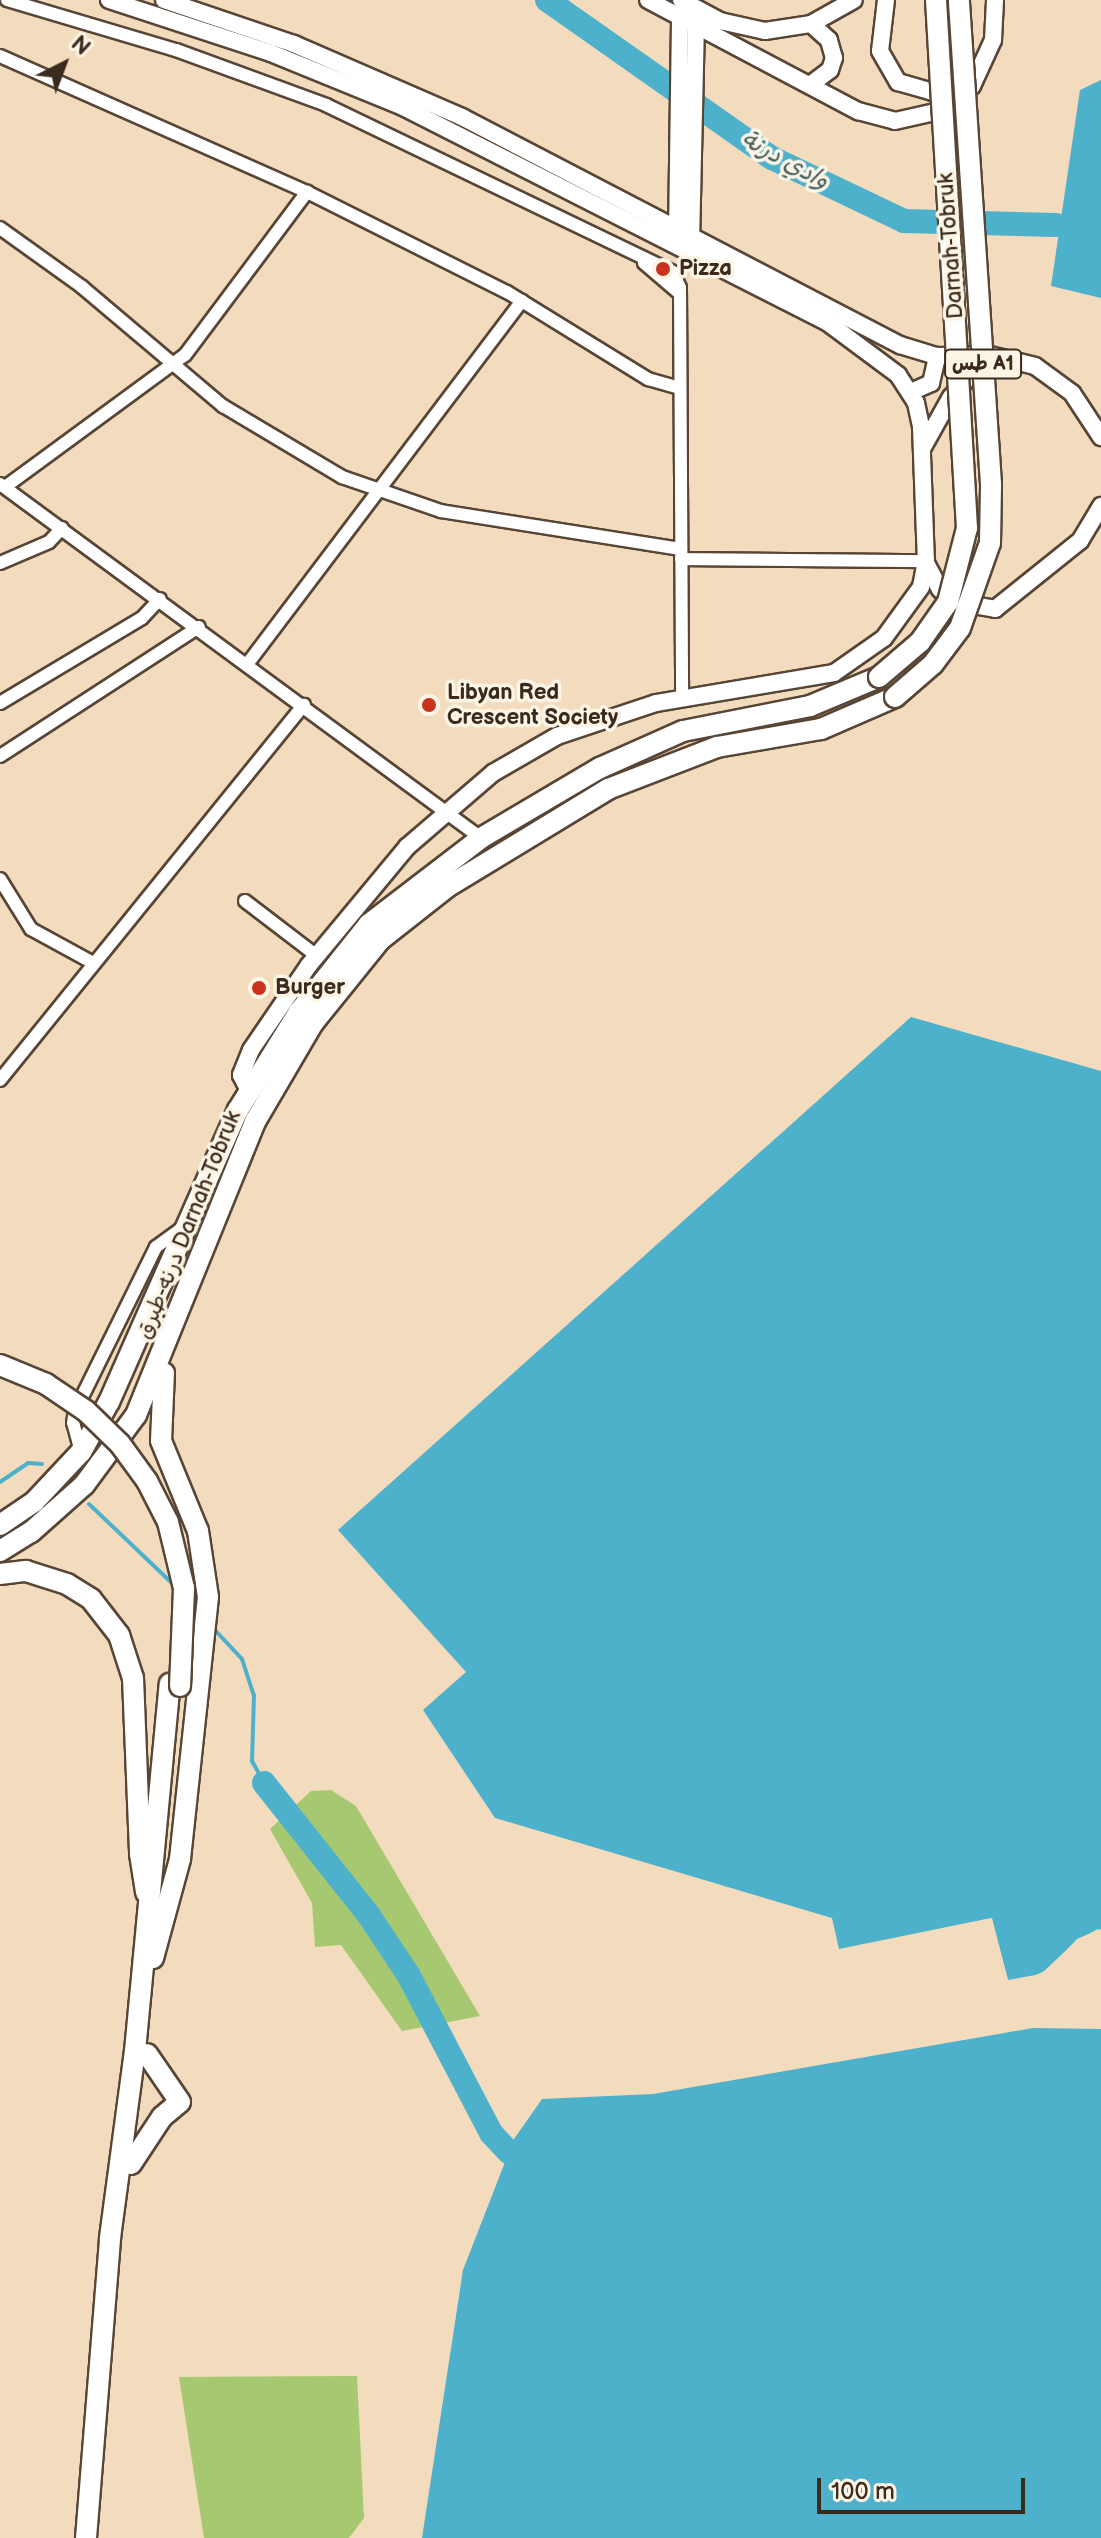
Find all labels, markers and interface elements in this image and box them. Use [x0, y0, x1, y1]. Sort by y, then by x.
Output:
north arrow [24, 24, 104, 104]
text: N [65, 30, 96, 61]
water label: وادي درنة [736, 124, 834, 196]
street label: Darnah-Tobruk [933, 172, 969, 320]
place label: Pizza [679, 256, 732, 282]
marker: Pizza [654, 260, 672, 278]
road number: طس A1 [943, 348, 1023, 380]
place label: Libyan Red Crescent Society [447, 679, 618, 730]
marker: Libyan Red Crescent Society [418, 694, 440, 716]
place label: Burger [275, 975, 345, 1001]
marker: Burger [250, 979, 268, 997]
street label: درنه-طبرق Darnah-Tobruk [131, 1107, 247, 1343]
scale bar [821, 2462, 1029, 2512]
text: 100 m [831, 2477, 895, 2506]

